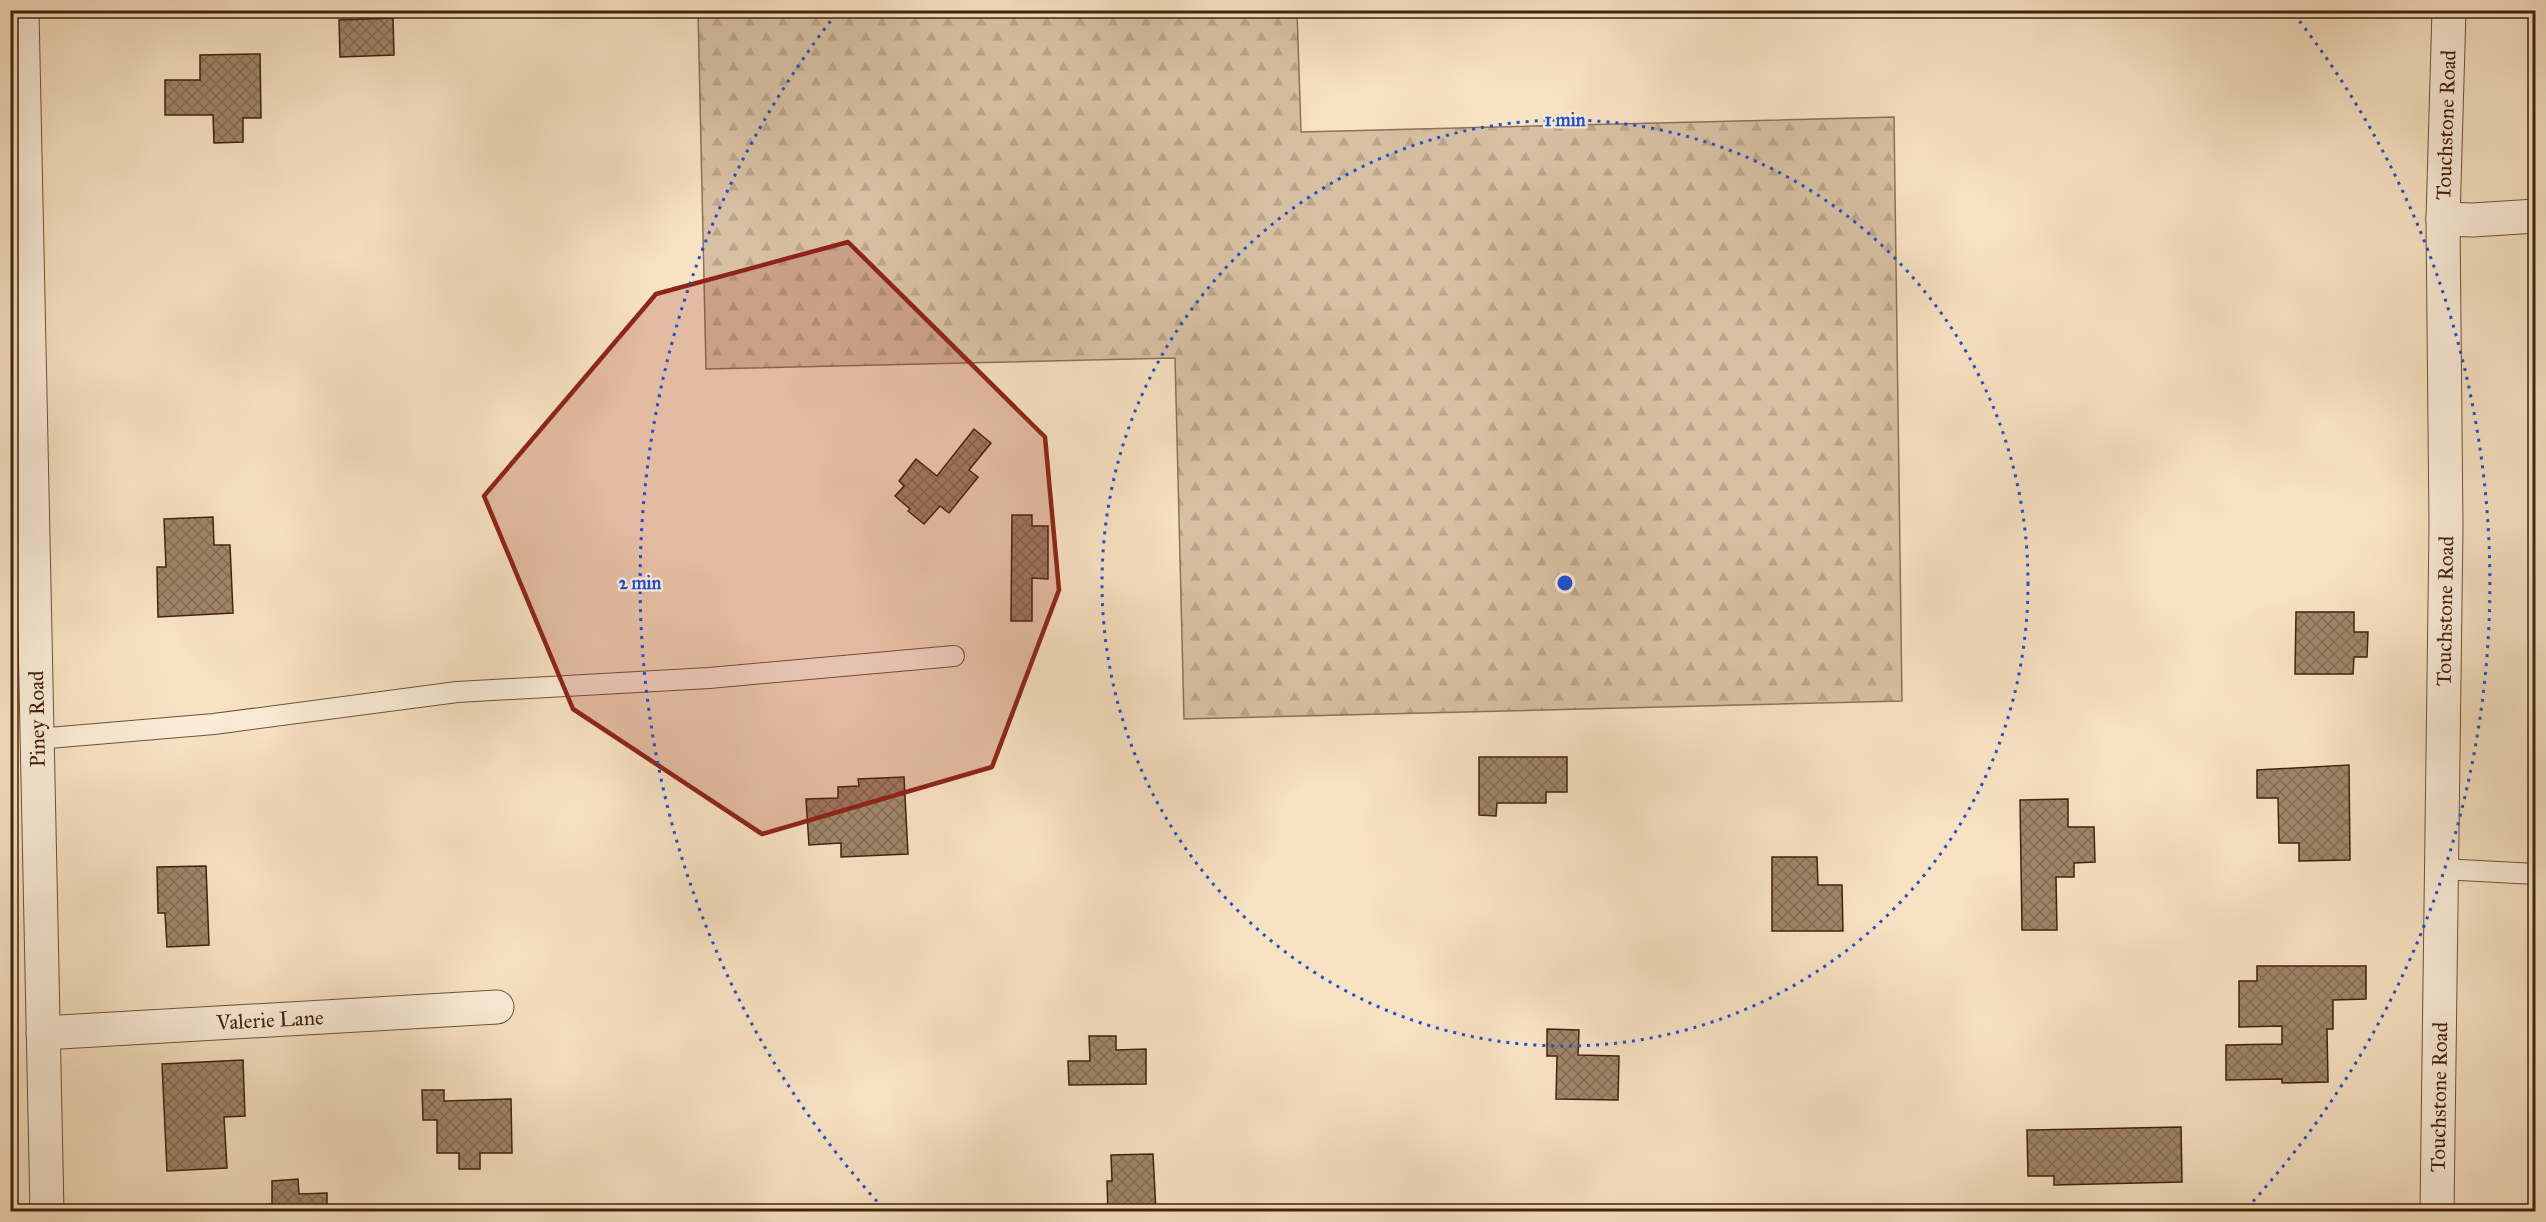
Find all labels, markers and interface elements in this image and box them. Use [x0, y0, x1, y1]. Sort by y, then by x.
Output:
street label: Touchstone Road [2430, 49, 2462, 201]
text: 1 min [1545, 109, 1586, 131]
street label: Touchstone Road [2431, 535, 2459, 686]
text: 2 min [619, 572, 662, 594]
centre of rings [1555, 573, 1575, 593]
street label: Piney Road [23, 670, 51, 768]
street label: Valerie Lane [215, 1004, 325, 1036]
street label: Touchstone Road [2425, 1021, 2453, 1172]

